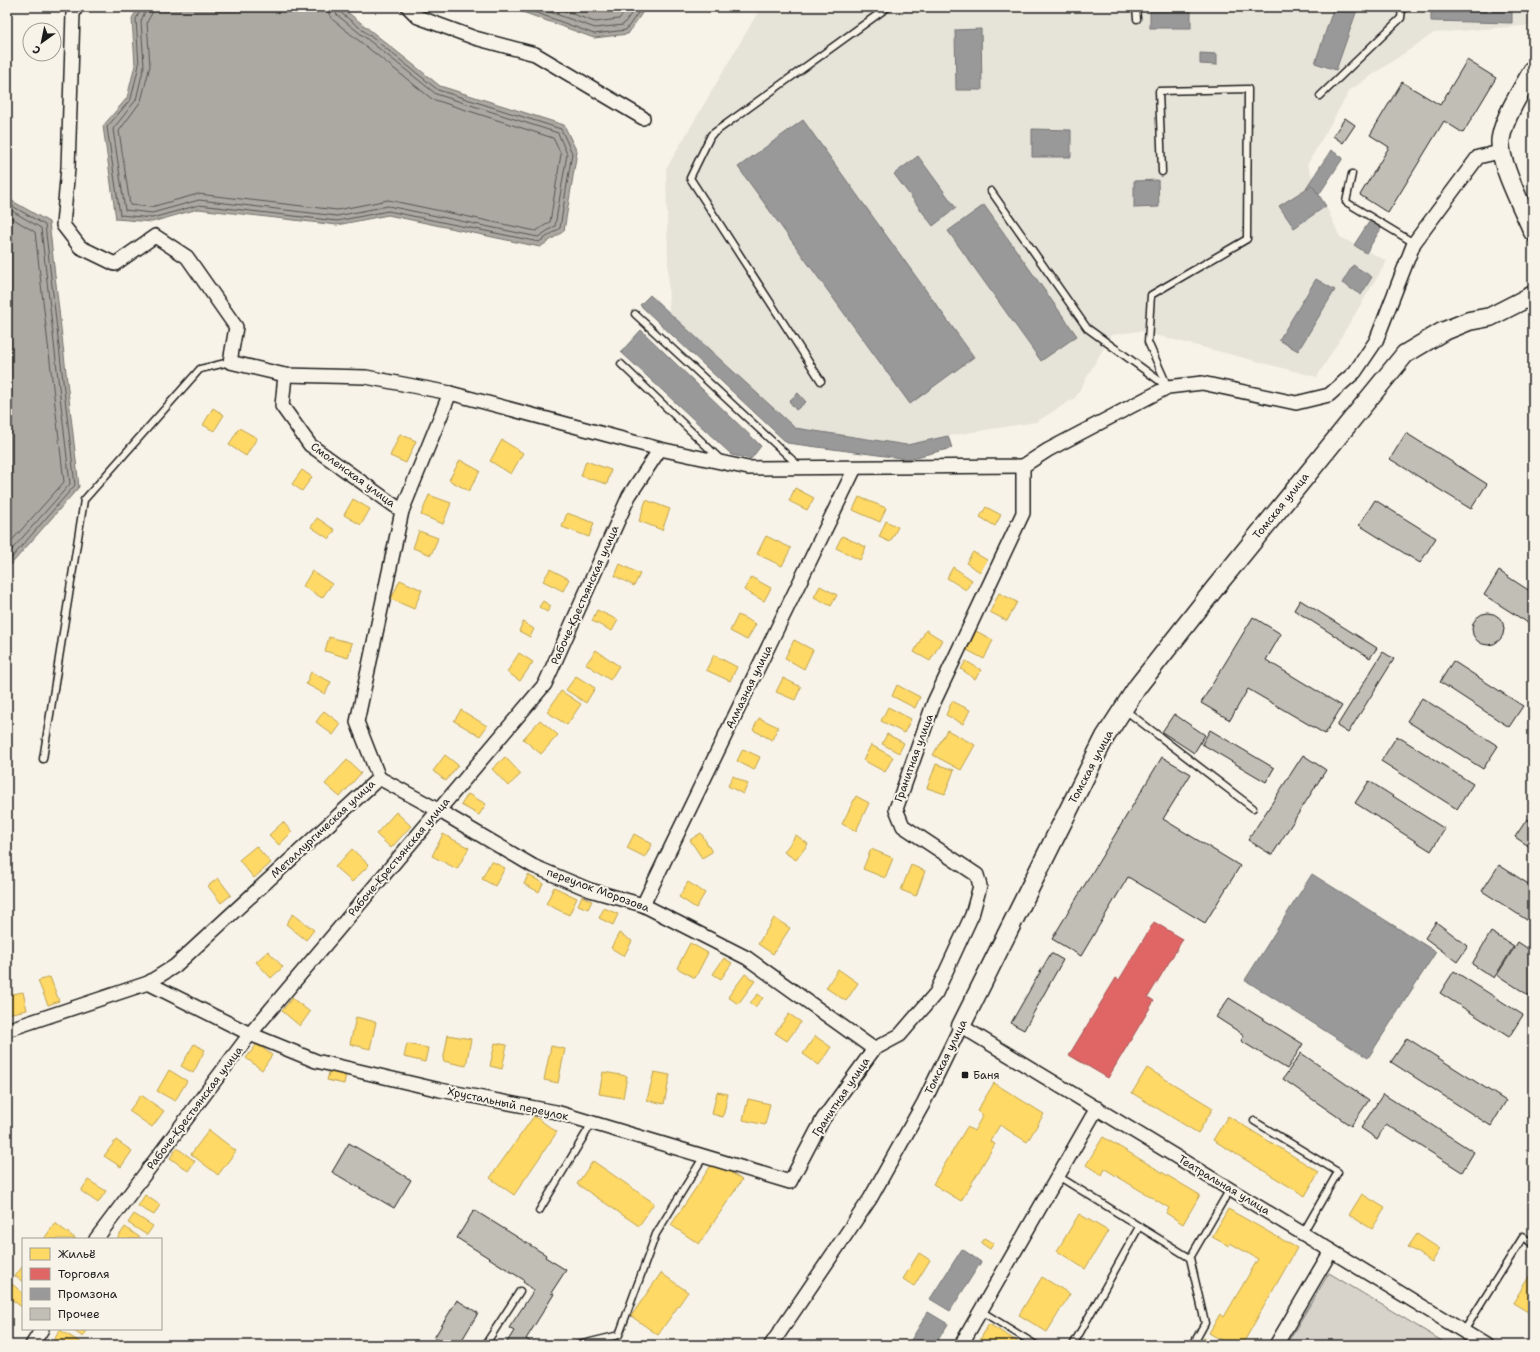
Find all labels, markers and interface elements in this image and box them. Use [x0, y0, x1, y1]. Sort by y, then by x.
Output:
north arrow [22, 22, 62, 62]
text: С [30, 42, 44, 58]
street label: Смоленская улица [308, 439, 398, 511]
street label: Томская улица [1250, 469, 1313, 542]
street label: Рабоче-Крестьянская улица [547, 523, 623, 667]
street label: Алмазная улица [722, 643, 776, 731]
street label: Гранитная улица [891, 712, 937, 804]
street label: Томская улица [1065, 727, 1117, 806]
street label: Металлургическая улица [268, 776, 379, 881]
street label: Рабоче-Крестьянская улица [345, 794, 453, 920]
street label: переулок Морозова [545, 864, 652, 916]
street label: Томская улица [921, 1017, 971, 1097]
street label: Рабоче-Крестьянская улица [144, 1043, 247, 1173]
street label: Гранитная улица [809, 1054, 873, 1140]
place label: Баня [973, 1068, 999, 1083]
marker: Баня [960, 1070, 970, 1080]
street label: Хрустальный переулок [446, 1084, 570, 1124]
street label: Театральная улица [1175, 1152, 1273, 1218]
legend [22, 1238, 162, 1330]
text: Жильё [58, 1246, 96, 1262]
text: Торговля [58, 1266, 110, 1282]
text: Промзона [58, 1286, 118, 1302]
text: Прочее [58, 1306, 100, 1322]

